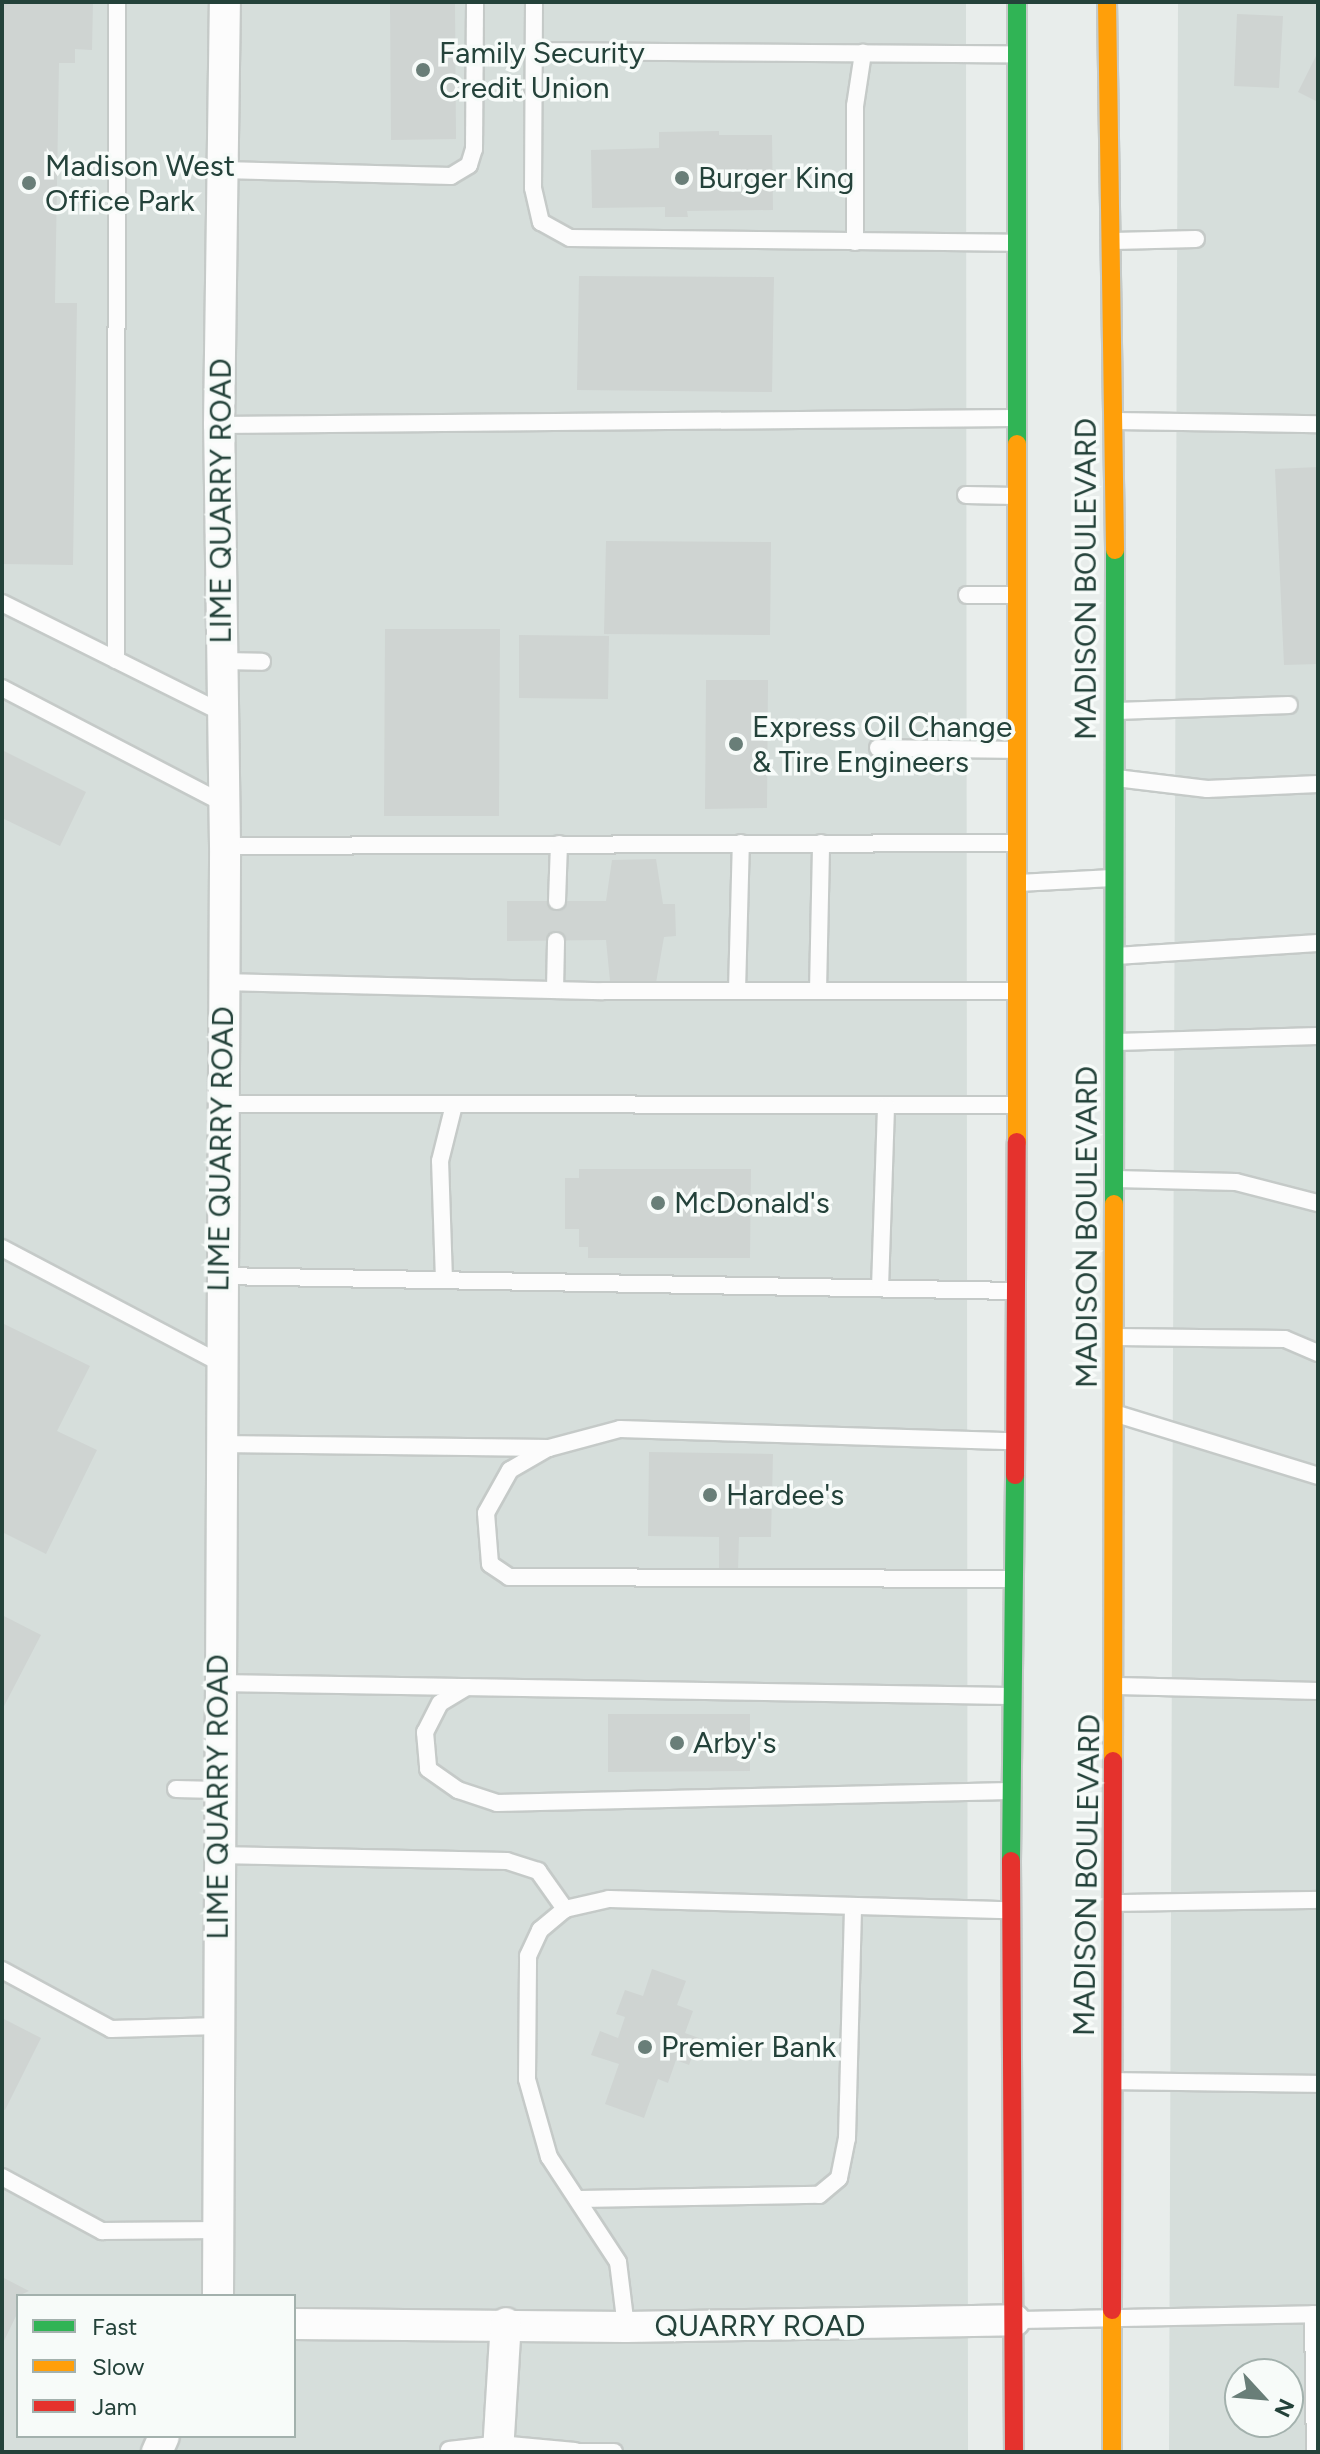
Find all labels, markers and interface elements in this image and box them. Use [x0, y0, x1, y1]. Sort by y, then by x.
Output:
place label: Family Security Credit Union [439, 35, 645, 106]
marker: Family Security Credit Union [414, 61, 432, 79]
place label: Madison West Office Park [45, 148, 235, 218]
place label: Burger King [698, 160, 854, 196]
marker: Burger King [673, 169, 691, 187]
marker: Madison West Office Park [20, 174, 38, 192]
street label: LIME QUARRY ROAD [203, 358, 239, 644]
street label: MADISON BOULEVARD [1068, 418, 1104, 740]
place label: Express Oil Change & Tire Engineers [752, 709, 1012, 780]
marker: Express Oil Change & Tire Engineers [727, 735, 745, 753]
street label: LIME QUARRY ROAD [201, 1006, 241, 1292]
street label: MADISON BOULEVARD [1069, 1066, 1105, 1388]
place label: McDonald's [674, 1185, 830, 1221]
marker: McDonald's [649, 1194, 667, 1212]
place label: Hardee's [726, 1477, 844, 1513]
marker: Hardee's [701, 1486, 719, 1504]
street label: LIME QUARRY ROAD [200, 1654, 236, 1940]
street label: MADISON BOULEVARD [1066, 1714, 1108, 2036]
place label: Arby's [693, 1725, 776, 1761]
marker: Arby's [668, 1734, 686, 1752]
place label: Premier Bank [661, 2029, 836, 2065]
marker: Premier Bank [636, 2038, 654, 2056]
legend [16, 2294, 296, 2438]
street label: QUARRY ROAD [654, 2308, 866, 2344]
text: Fast [92, 2312, 137, 2341]
text: Slow [92, 2352, 144, 2381]
north arrow [1224, 2358, 1304, 2438]
text: Jam [92, 2392, 137, 2421]
text: N [1268, 2394, 1300, 2421]

